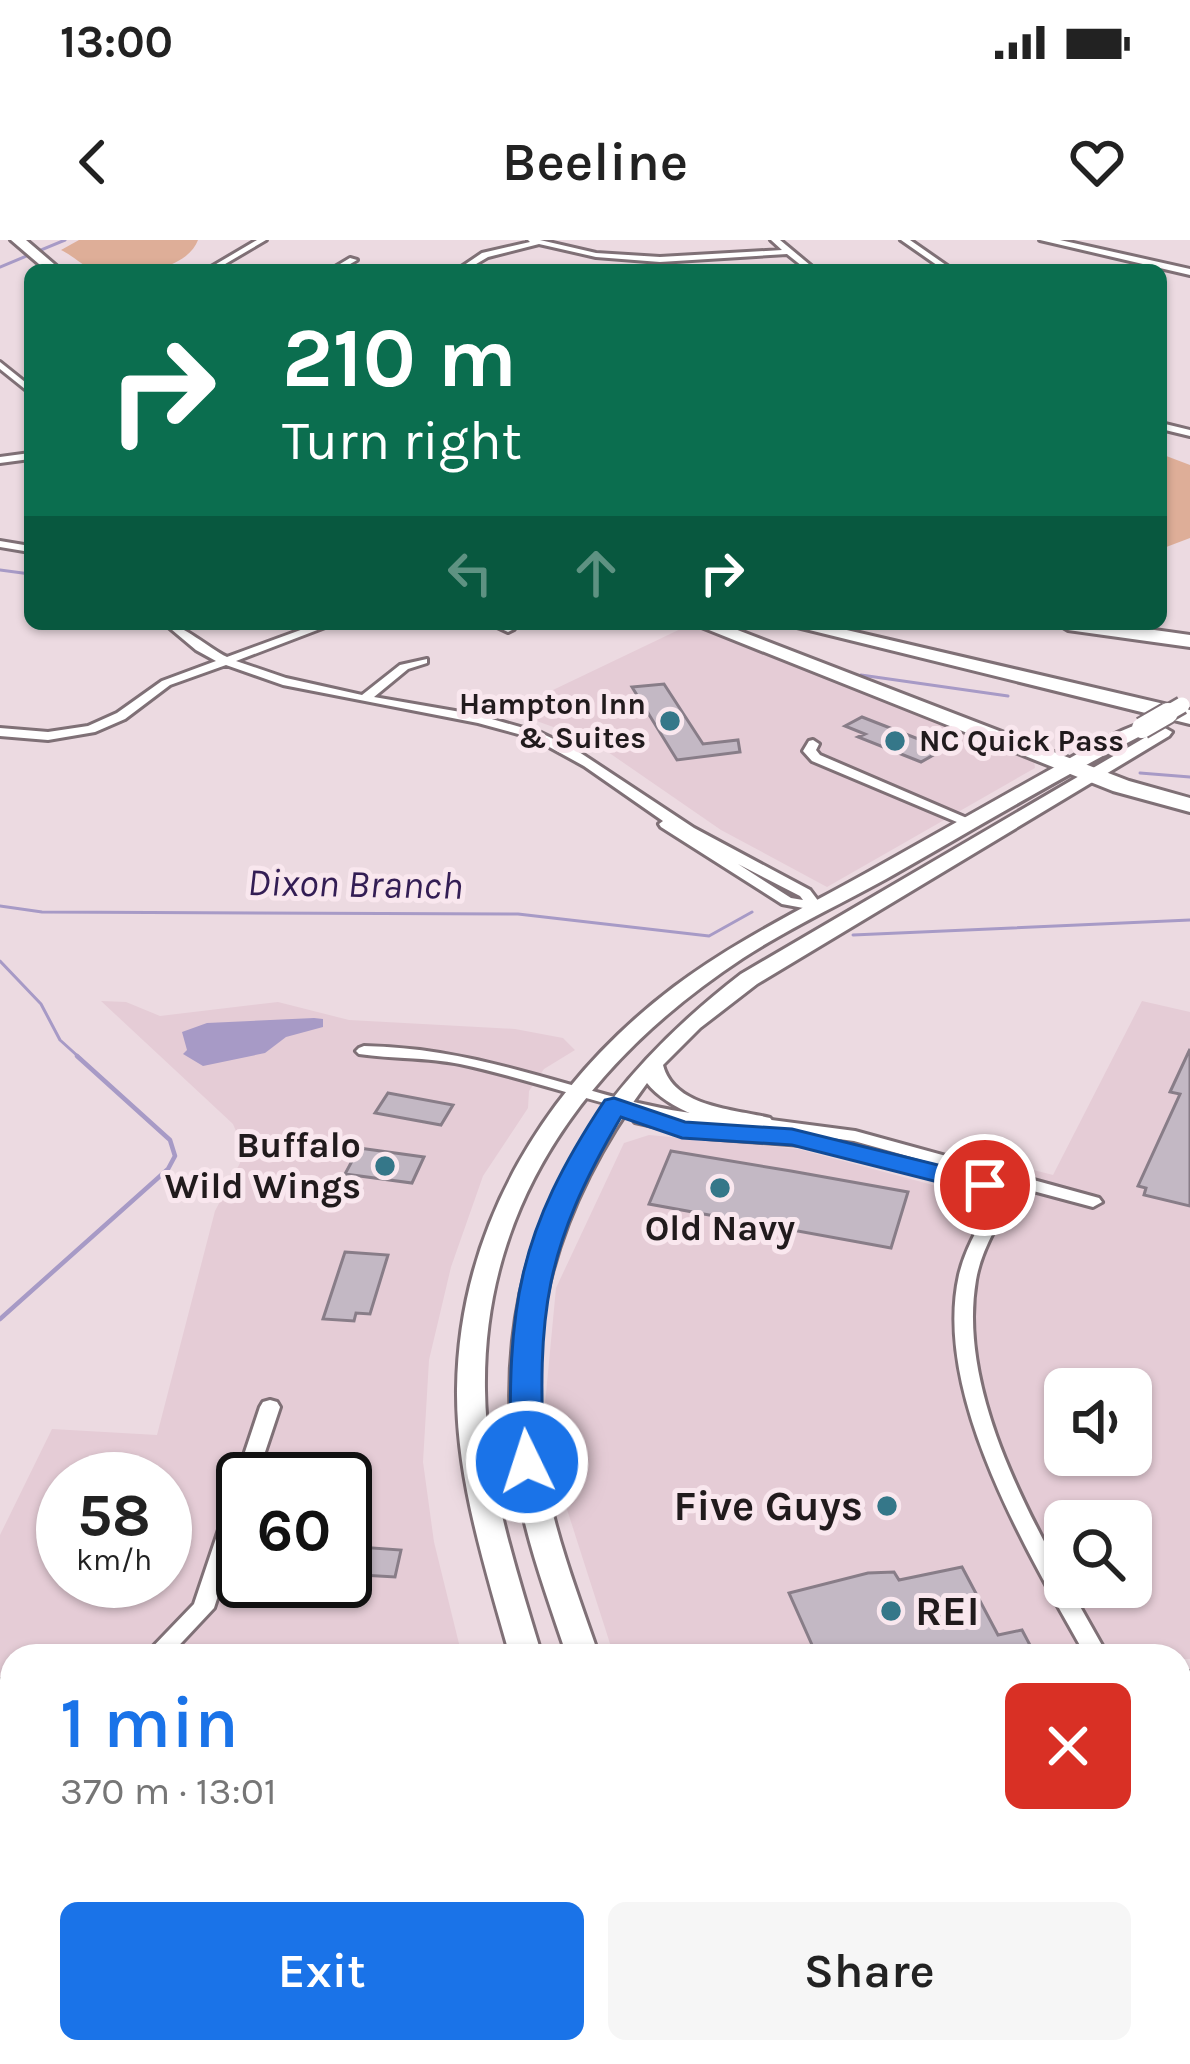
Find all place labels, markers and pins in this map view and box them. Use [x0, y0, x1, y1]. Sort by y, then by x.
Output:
place label: Hampton Inn & Suites [459, 686, 646, 756]
marker: Hampton Inn & Suites [657, 708, 683, 734]
place label: NC Quick Pass [919, 723, 1124, 759]
marker: NC Quick Pass [882, 728, 908, 754]
place label: Buffalo Wild Wings [165, 1124, 361, 1208]
pin [934, 1134, 1036, 1236]
marker: Buffalo Wild Wings [372, 1153, 398, 1179]
marker: Old Navy [707, 1175, 733, 1201]
place label: Old Navy [645, 1207, 795, 1250]
place label: Five Guys [674, 1481, 863, 1531]
marker: Five Guys [874, 1493, 900, 1519]
place label: REI [915, 1586, 979, 1636]
marker: REI [878, 1598, 904, 1624]

